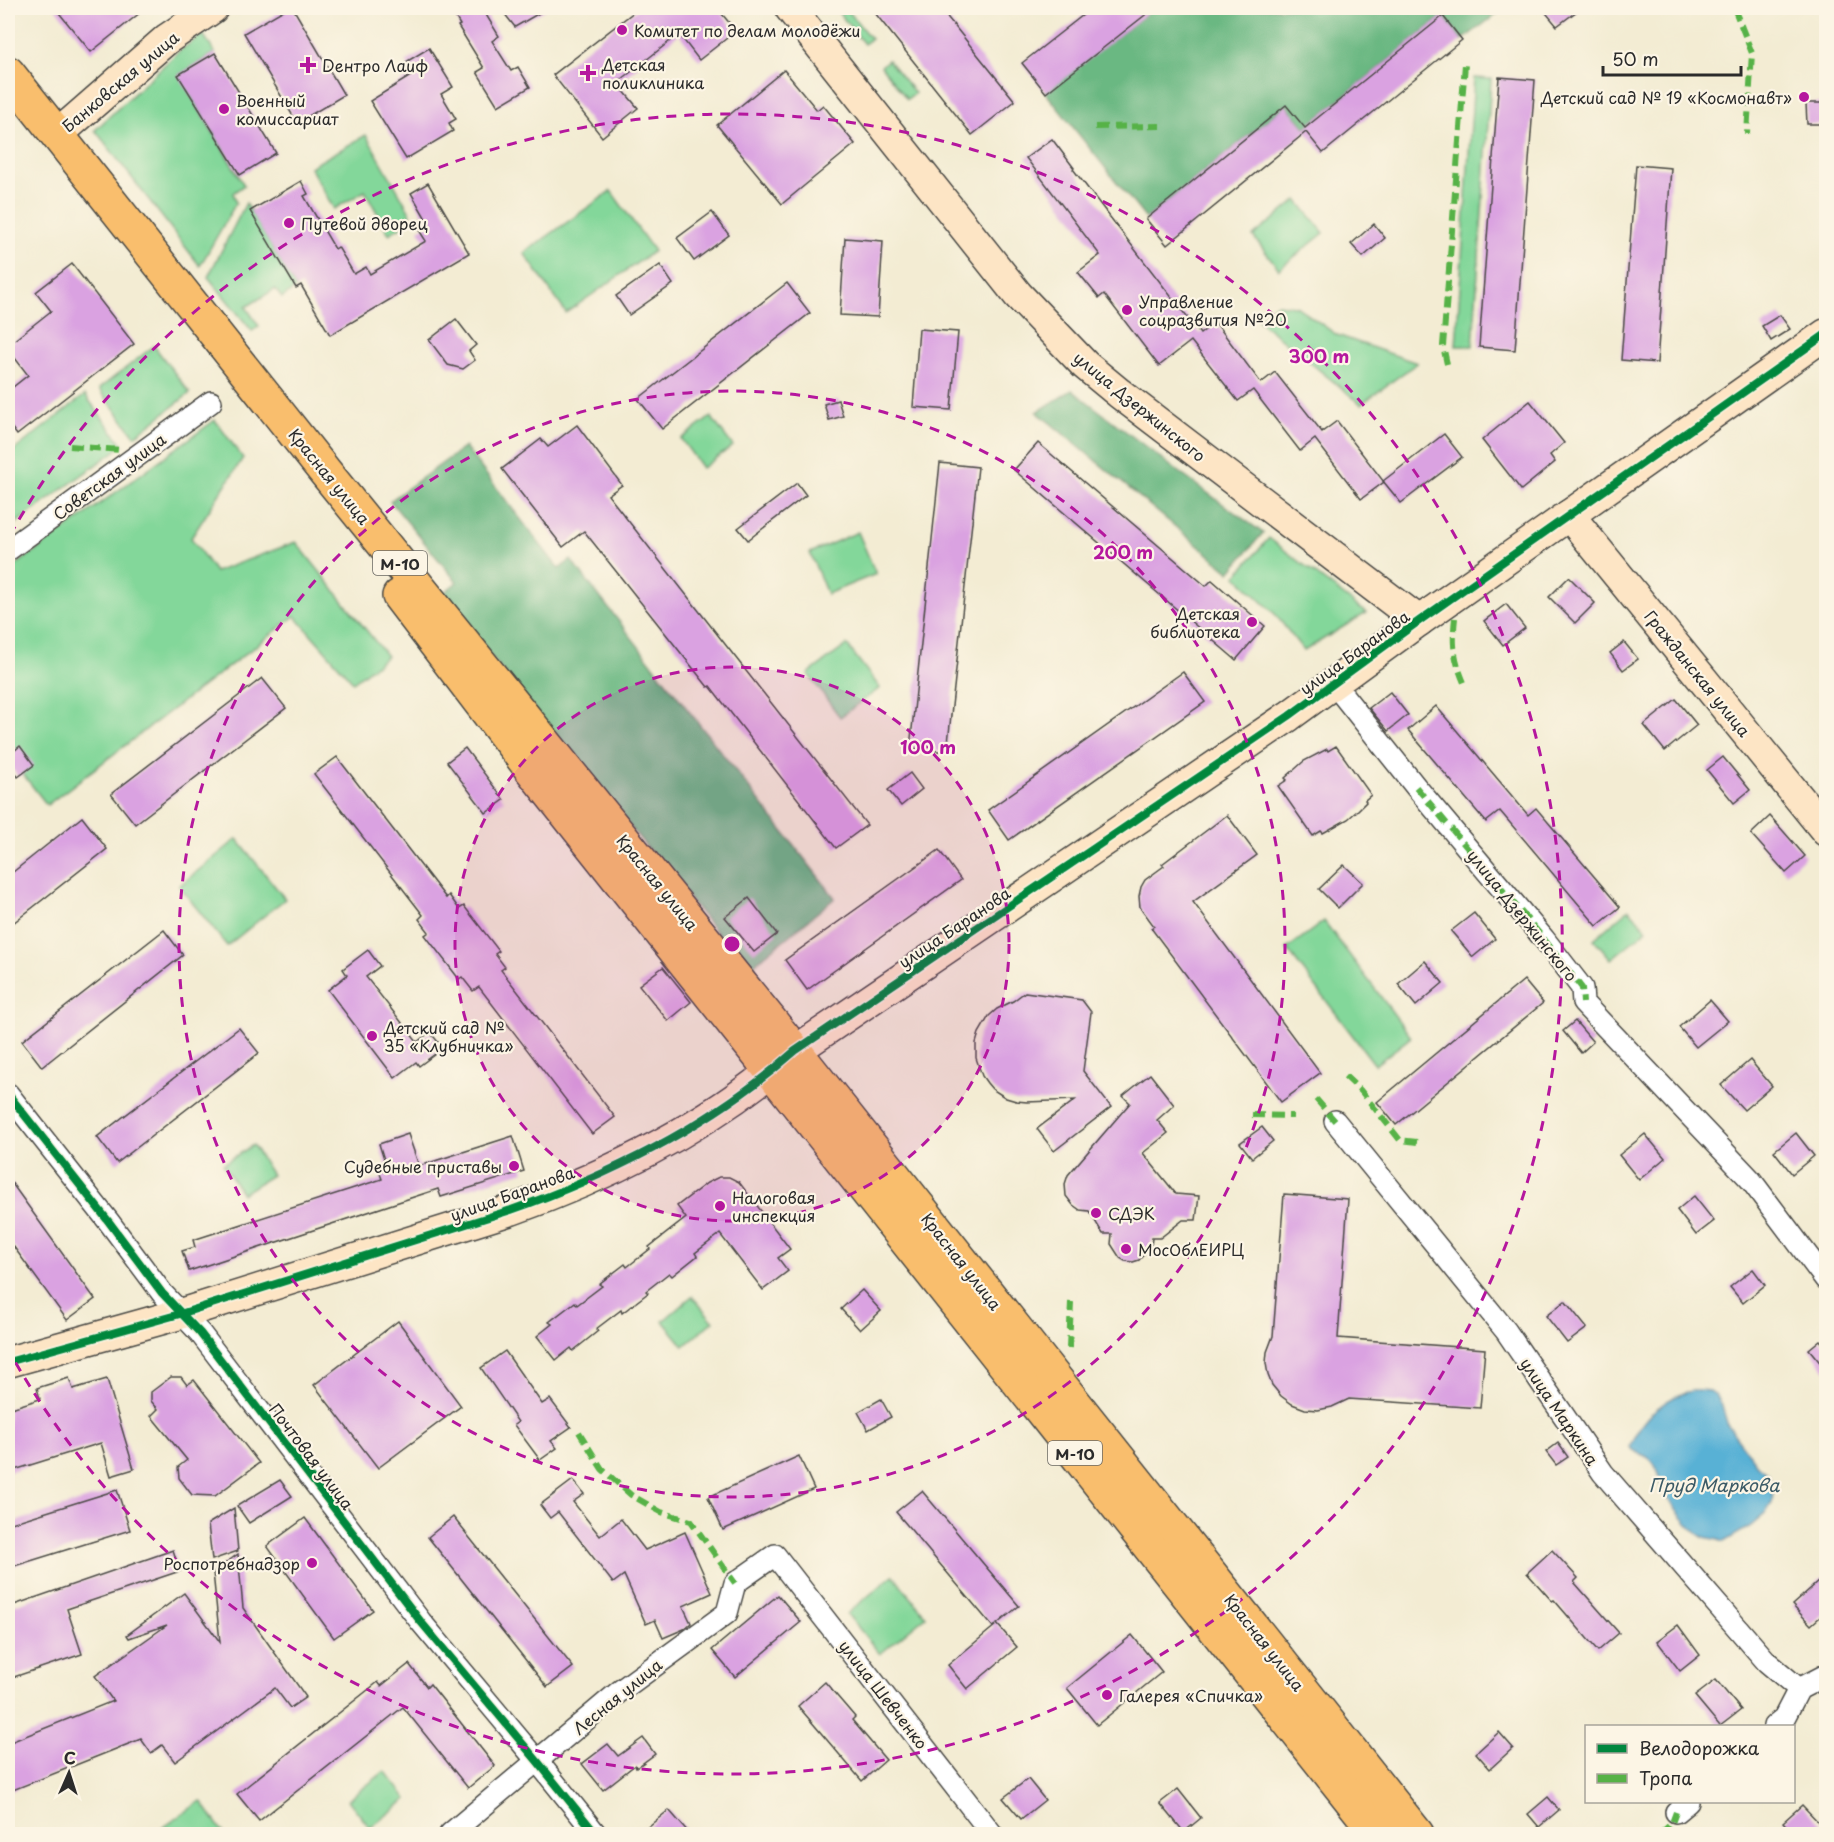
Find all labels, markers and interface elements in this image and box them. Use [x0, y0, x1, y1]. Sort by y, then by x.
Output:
place label: Комитет по делам молодёжи [634, 18, 860, 42]
marker: Комитет по делам молодёжи [615, 23, 629, 37]
street label: Банковская улица [56, 25, 184, 137]
scale bar [1603, 39, 1741, 77]
text: 50 m [1612, 45, 1659, 72]
place label: Детская поликлиника [601, 52, 704, 94]
place label: Dентро Лаиф [322, 53, 428, 77]
marker: Dентро Лаиф [299, 56, 317, 74]
marker: Детская поликлиника [579, 64, 597, 82]
place label: Детский сад № 19 «Космонавт» [1540, 85, 1792, 109]
place label: Военный комиссариат [236, 88, 339, 130]
marker: Детский сад № 19 «Космонавт» [1797, 90, 1811, 104]
marker: Военный комиссариат [217, 102, 231, 116]
place label: Путевой дворец [301, 211, 428, 235]
marker: Путевой дворец [282, 216, 296, 230]
place label: Управление соцразвития №20 [1139, 289, 1287, 331]
marker: Управление соцразвития №20 [1120, 303, 1134, 317]
text: 300 m [1289, 342, 1349, 369]
street label: улица Дзержинского [1069, 345, 1211, 467]
street label: Красная улица [284, 423, 376, 529]
street label: Советская улица [48, 427, 170, 525]
text: 200 m [1093, 538, 1153, 565]
road number: М-10 [373, 551, 427, 575]
place label: Детская библиотека [1150, 601, 1240, 643]
street label: улица Баранова [1294, 604, 1414, 700]
street label: Гражданская улица [1639, 605, 1757, 741]
marker: Детская библиотека [1245, 615, 1259, 629]
text: 100 m [900, 733, 956, 760]
street label: Красная улица [612, 829, 704, 935]
street label: улица Дзержинского [1462, 844, 1584, 986]
street label: улица Баранова [893, 881, 1015, 973]
centre of rings [722, 934, 742, 954]
place label: Детский сад № 35 «Клубничка» [383, 1015, 513, 1057]
marker: Детский сад № 35 «Клубничка» [365, 1029, 379, 1043]
place label: Судебные приставы [344, 1154, 502, 1178]
street label: улица Баранова [447, 1159, 578, 1227]
marker: Судебные приставы [507, 1159, 521, 1173]
place label: Налоговая инспекция [732, 1185, 815, 1227]
marker: Налоговая инспекция [713, 1199, 727, 1213]
place label: СДЭК [1108, 1201, 1155, 1225]
marker: СДЭК [1089, 1206, 1103, 1220]
street label: Красная улица [916, 1207, 1008, 1315]
place label: МосОблЕИРЦ [1138, 1237, 1244, 1261]
marker: МосОблЕИРЦ [1119, 1242, 1133, 1256]
street label: улица Маркина [1515, 1352, 1605, 1470]
street label: Почтовая улица [264, 1398, 360, 1514]
road number: М-10 [1048, 1441, 1102, 1465]
water label: Пруд Маркова [1649, 1471, 1780, 1498]
place label: Роспотребнадзор [164, 1551, 300, 1575]
marker: Роспотребнадзор [305, 1556, 319, 1570]
street label: Красная улица [1219, 1588, 1311, 1696]
street label: улица Шевченко [834, 1634, 934, 1754]
street label: Лесная улица [567, 1652, 667, 1740]
place label: Галерея «Спичка» [1119, 1683, 1263, 1707]
marker: Галерея «Спичка» [1100, 1688, 1114, 1702]
legend [1585, 1725, 1795, 1803]
text: Велодорожка [1639, 1734, 1760, 1761]
north arrow [39, 1743, 99, 1803]
text: С [63, 1745, 76, 1769]
text: Тропа [1639, 1764, 1692, 1791]

